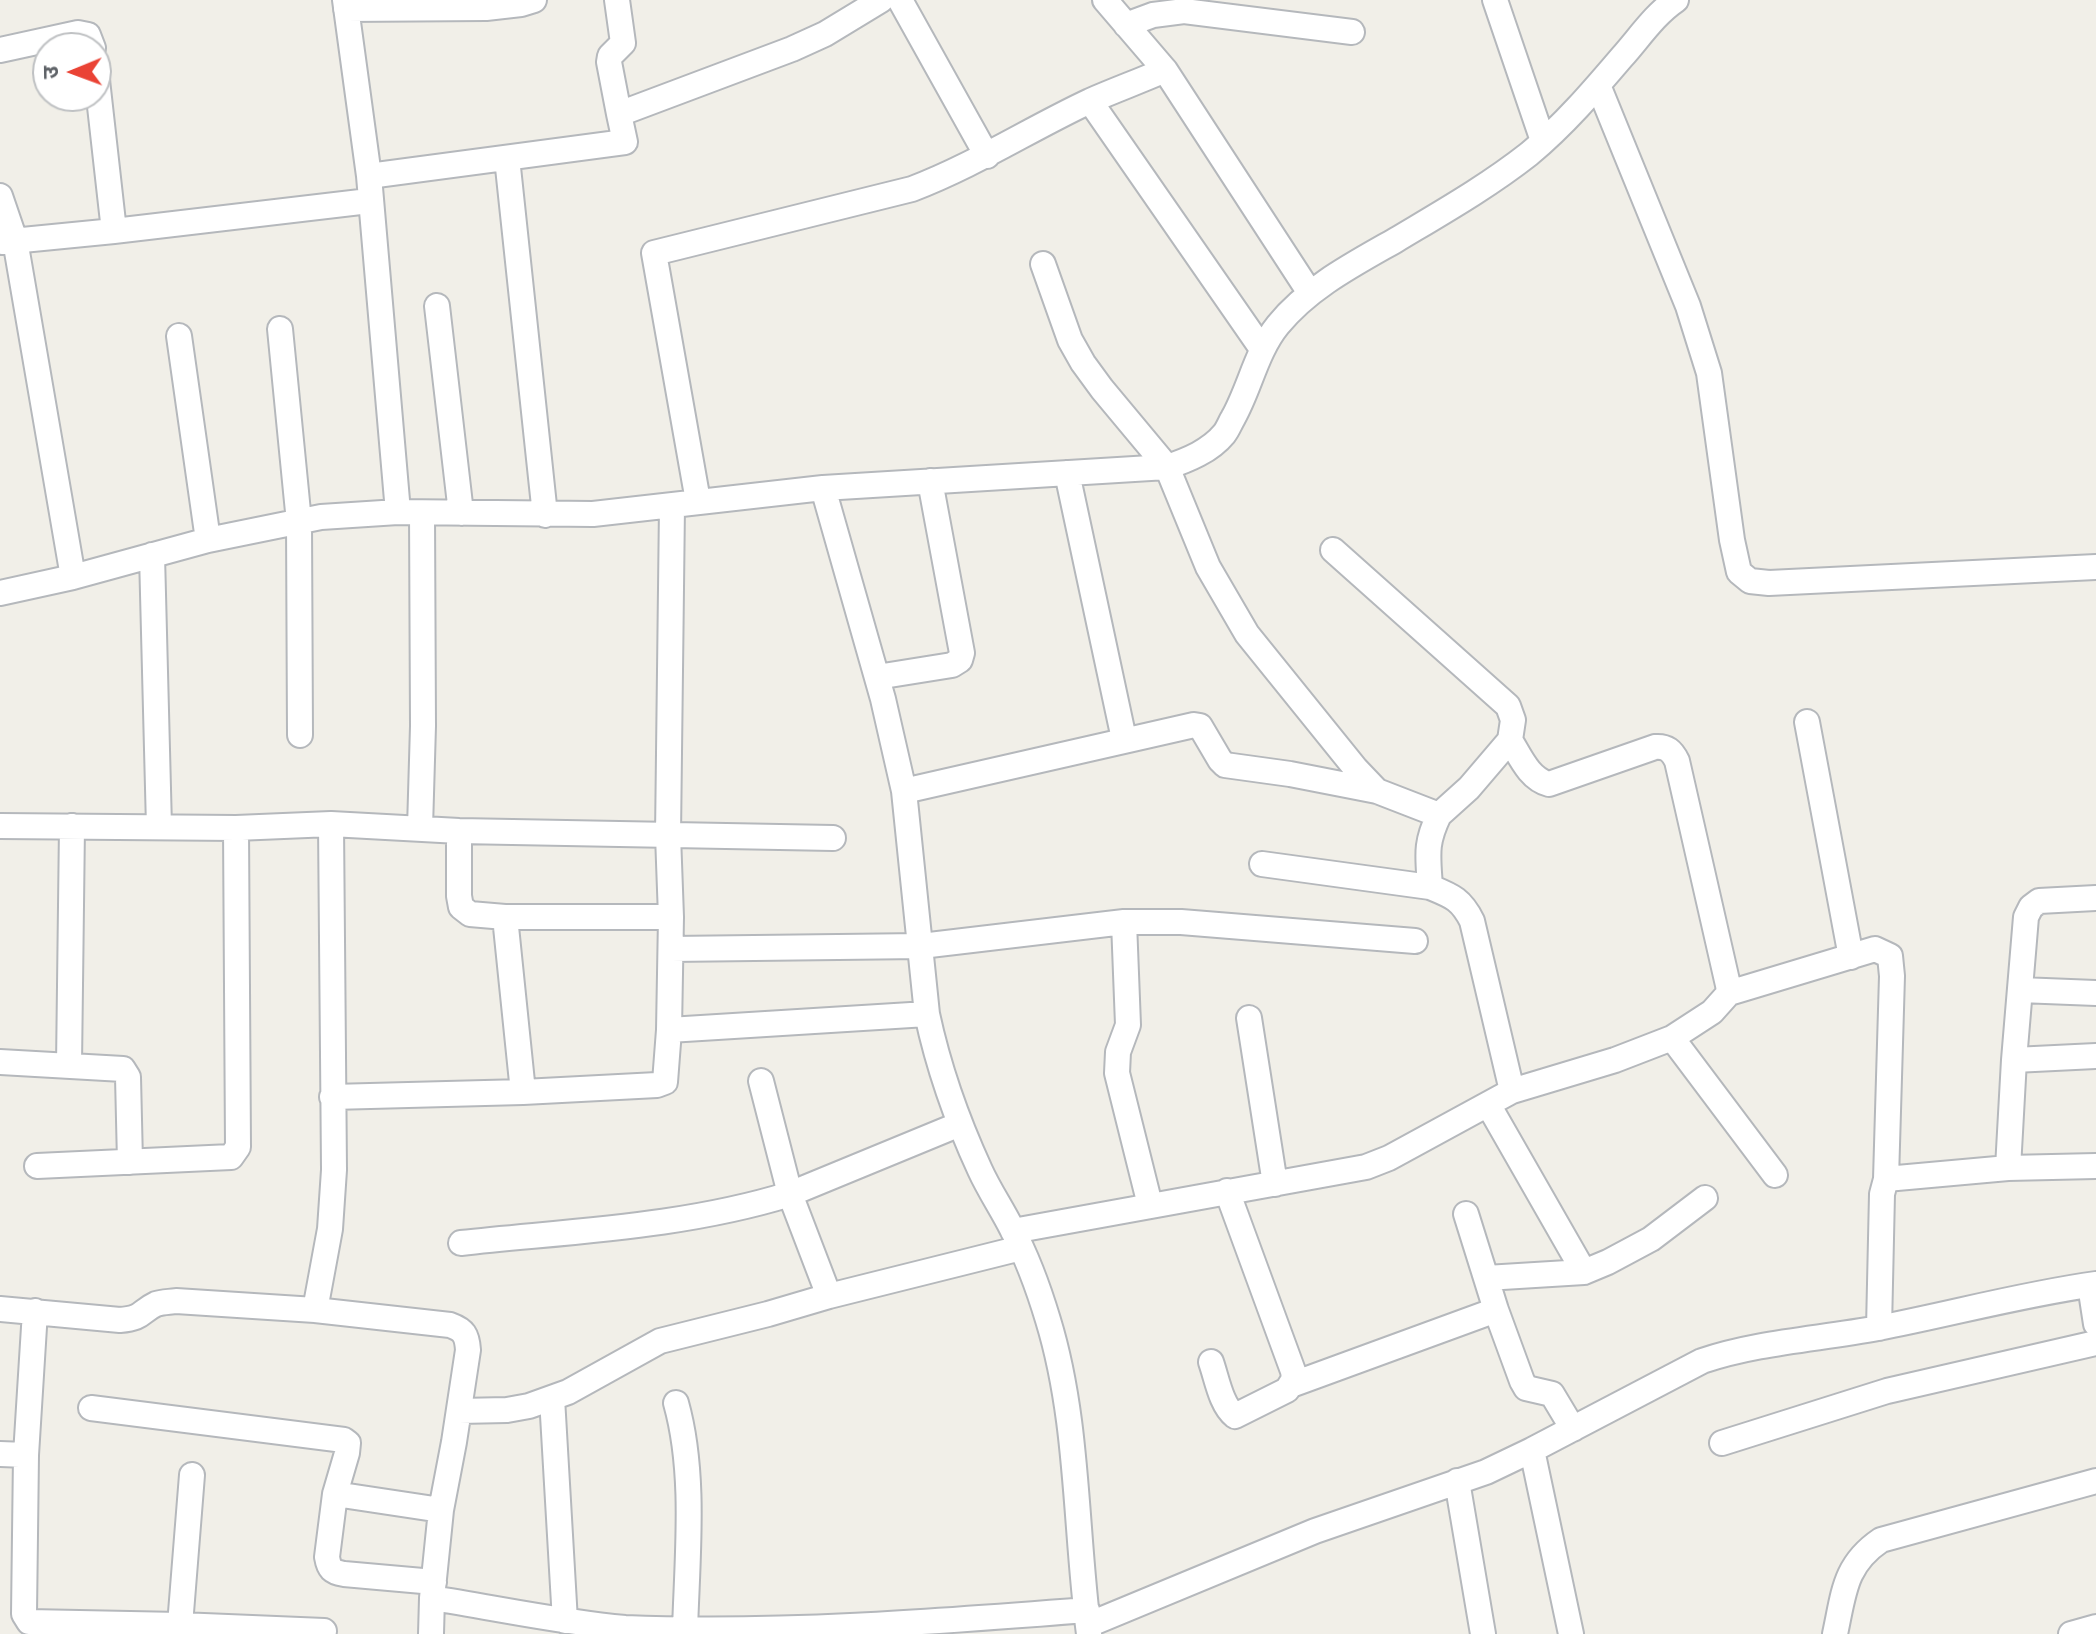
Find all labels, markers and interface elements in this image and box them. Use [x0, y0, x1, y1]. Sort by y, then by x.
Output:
north arrow [32, 32, 112, 112]
text: उ [36, 66, 64, 79]

